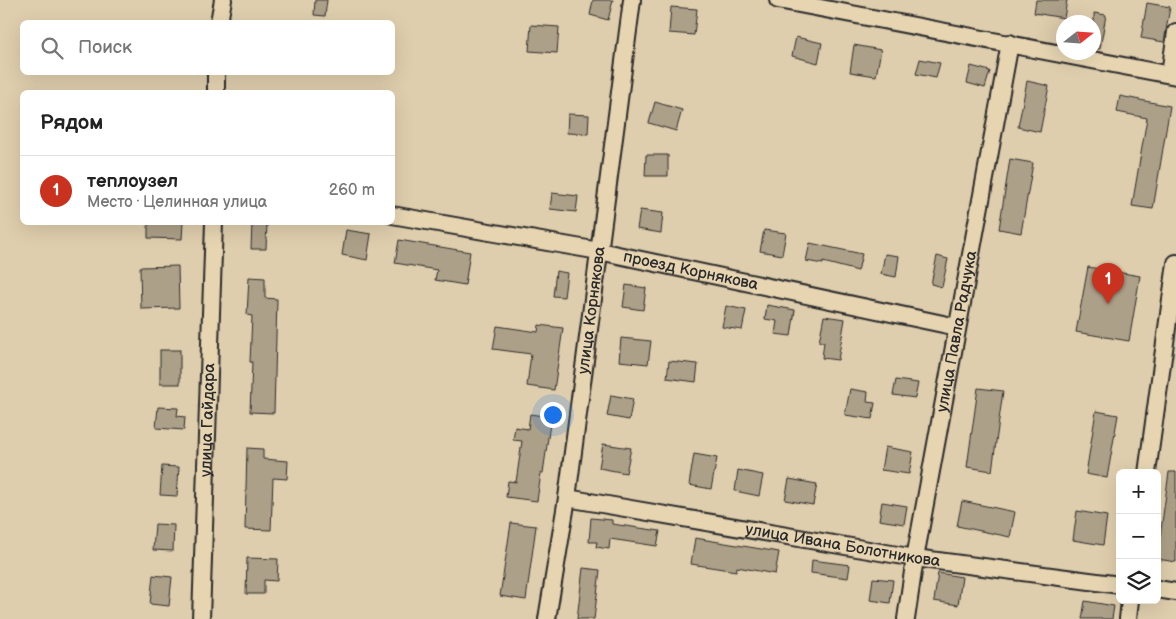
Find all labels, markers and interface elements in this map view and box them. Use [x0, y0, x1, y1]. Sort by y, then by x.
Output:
north arrow [1056, 15, 1101, 60]
search box [20, 20, 395, 75]
icon: search [38, 34, 66, 62]
text: Поиск [78, 36, 132, 59]
text: Рядом [40, 110, 103, 135]
text: теплоузел [87, 170, 178, 193]
text: 1 [53, 181, 59, 200]
text: 260 m [329, 181, 375, 200]
text: Место · Целинная улица [87, 193, 267, 212]
street label: улица Корнякова [574, 245, 609, 375]
street label: проезд Корнякова [622, 247, 761, 294]
street label: улица Павла Радчука [933, 249, 981, 414]
pin: 1 [1092, 263, 1124, 304]
street label: улица Гайдара [196, 362, 219, 477]
your location [540, 402, 566, 428]
map controls [1116, 469, 1161, 604]
button: + [1116, 469, 1161, 514]
button: − [1116, 514, 1161, 559]
street label: улица Ивана Болотникова [744, 519, 942, 571]
button: layers [1116, 559, 1161, 604]

